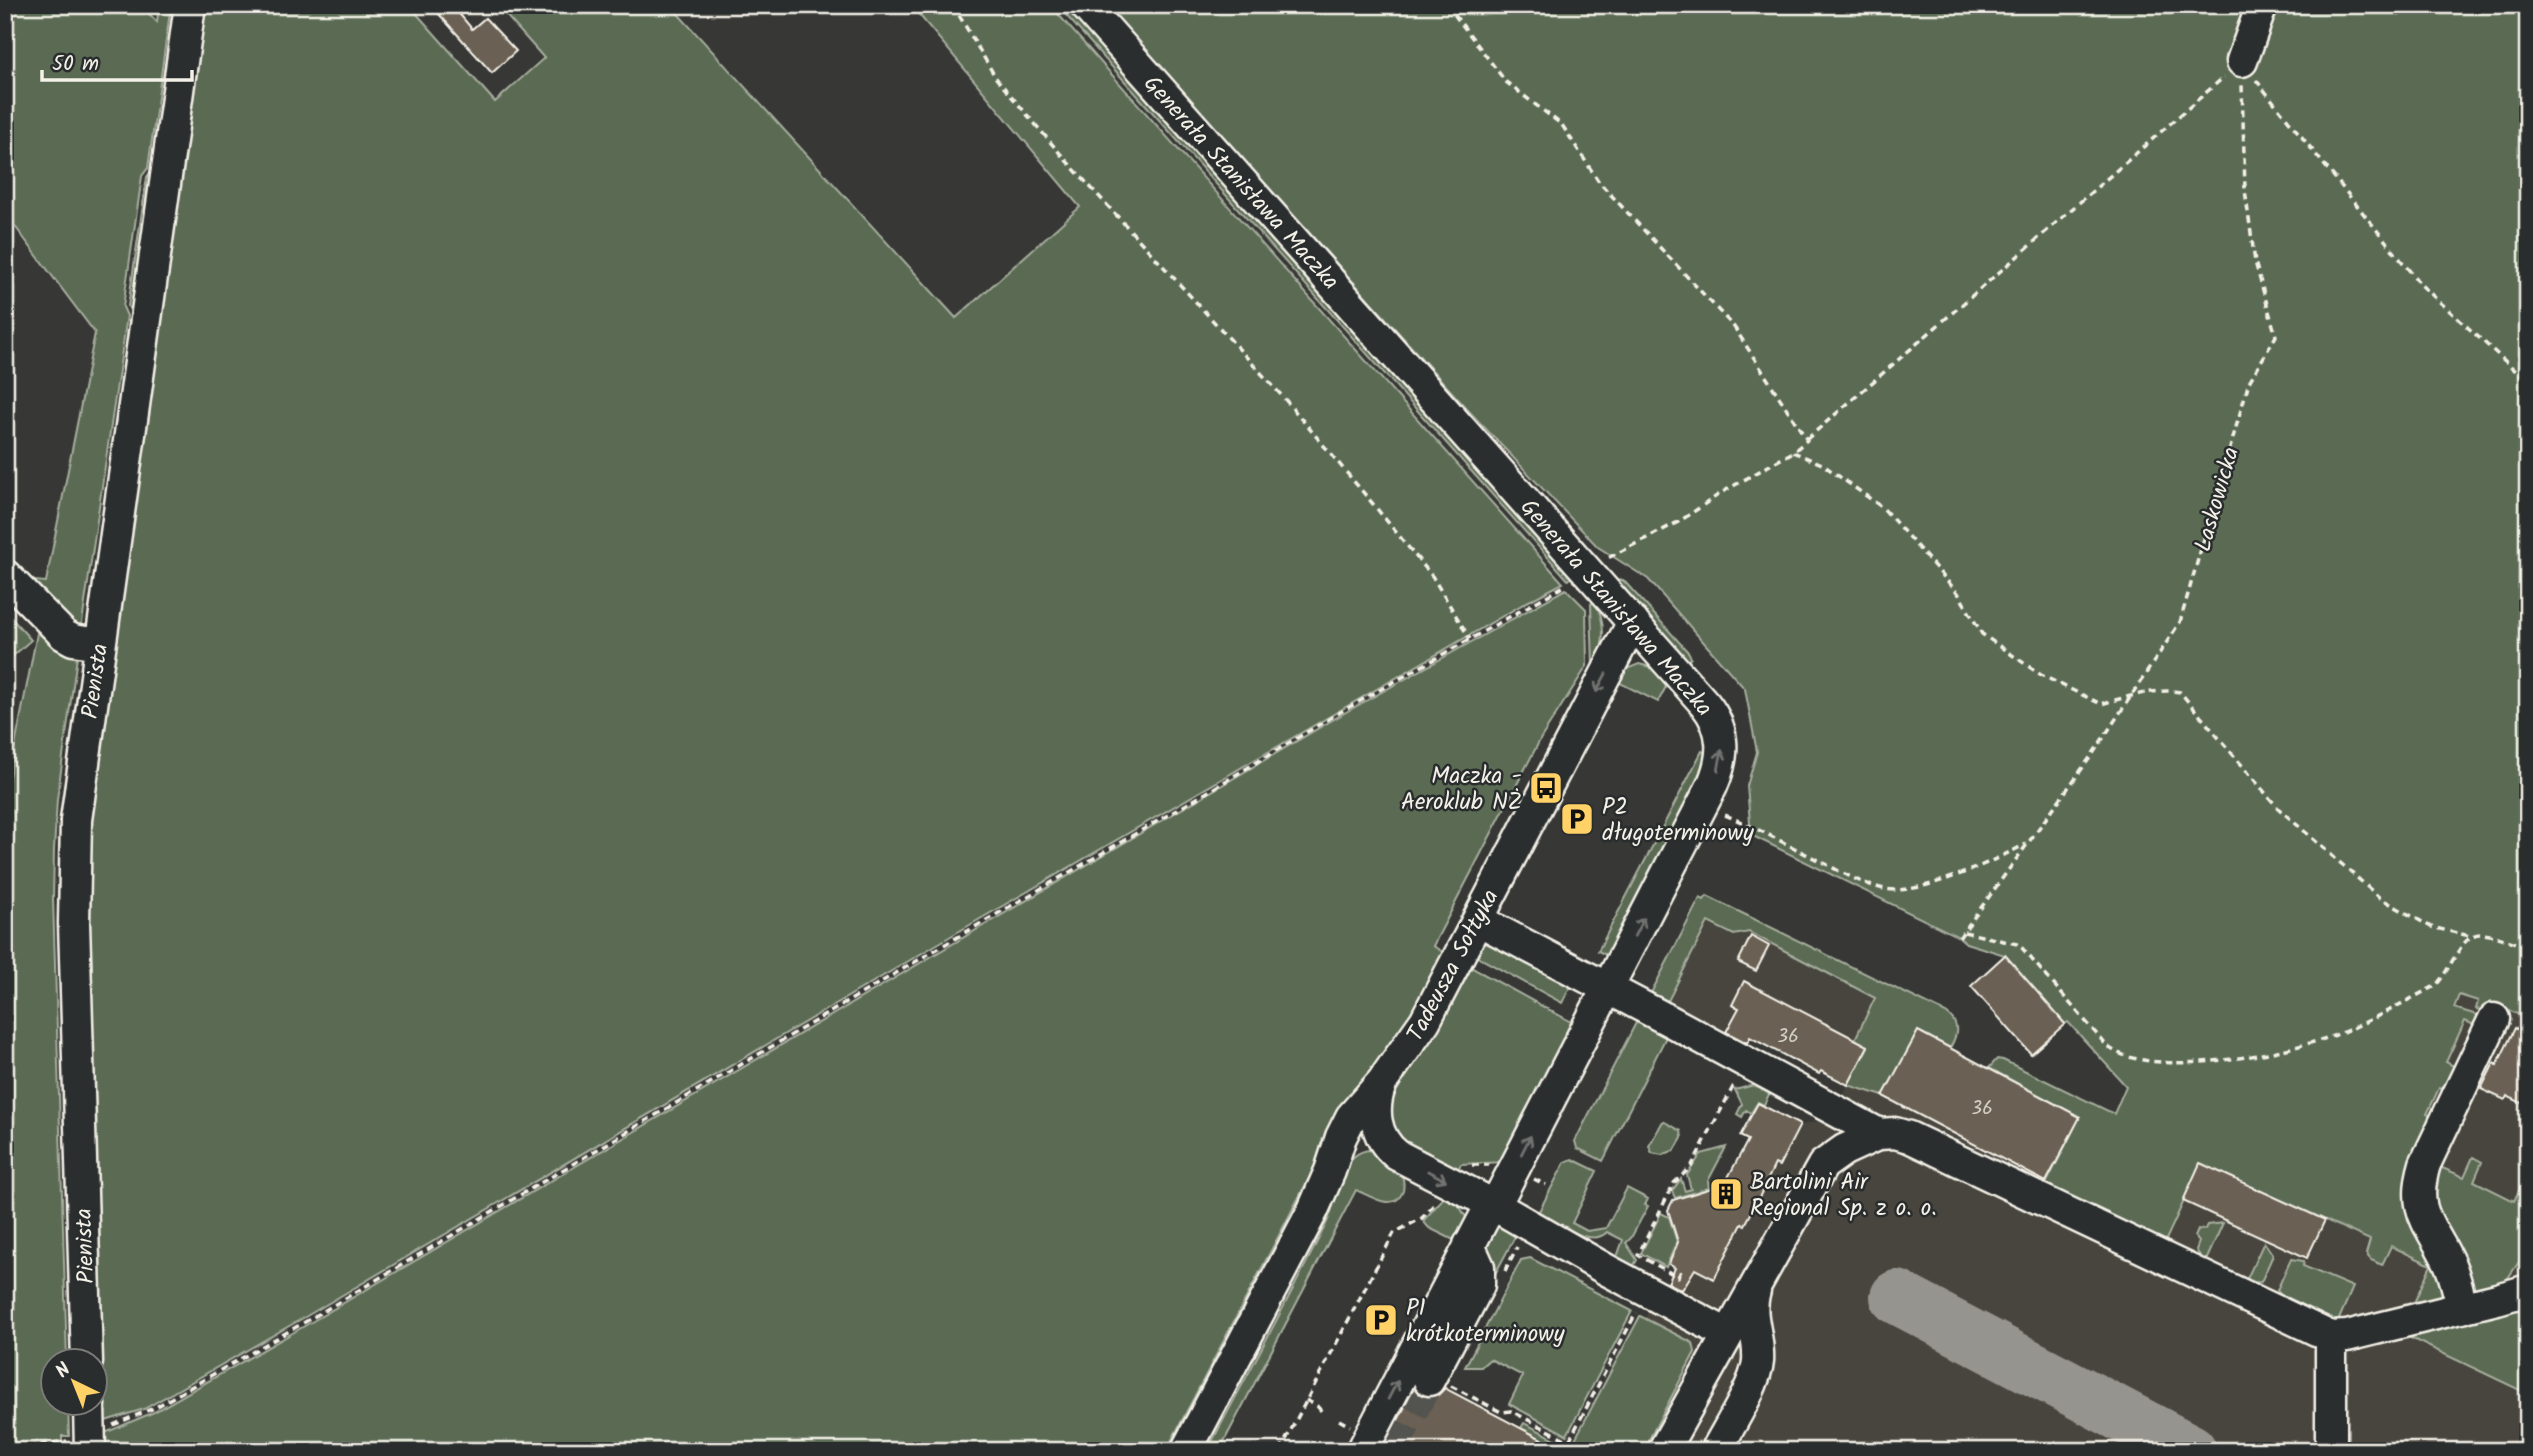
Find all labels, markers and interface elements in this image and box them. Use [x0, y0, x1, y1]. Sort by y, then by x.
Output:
scale bar [42, 38, 192, 82]
text: 50 m [52, 48, 99, 81]
street label: Generała Stanisława Maczka [1134, 68, 1347, 299]
street label: Laskowicka [2186, 443, 2250, 556]
street label: Generała Stanisława Maczka [1510, 491, 1720, 725]
street label: Pienista [73, 641, 119, 721]
one-way arrow [1594, 672, 1608, 693]
one-way arrow [1714, 749, 1727, 772]
place label: Maczka - Aeroklub NŻ [1401, 759, 1522, 821]
bus stop icon: Maczka - Aeroklub NŻ [1527, 769, 1565, 807]
place label: P2 długoterminowy [1602, 790, 1754, 852]
parking icon: P2 długoterminowy [1558, 800, 1596, 838]
street label: Tadeusza Sołtyka [1398, 883, 1509, 1049]
one-way arrow [1633, 917, 1646, 938]
house number: 36 [1777, 1022, 1799, 1052]
house number: 36 [1971, 1094, 1993, 1124]
one-way arrow [1520, 1135, 1533, 1156]
place label: Bartolini Air Regional Sp. z o. o. [1750, 1165, 1937, 1227]
one-way arrow [1427, 1169, 1447, 1183]
building icon: Bartolini Air Regional Sp. z o. o. [1707, 1175, 1745, 1213]
street label: Pienista [67, 1208, 105, 1284]
place label: P1 krótkoterminowy [1406, 1291, 1565, 1353]
parking icon: P1 krótkoterminowy [1362, 1301, 1400, 1339]
north arrow [38, 1348, 108, 1418]
text: N [49, 1356, 78, 1386]
one-way arrow [1387, 1380, 1401, 1401]

